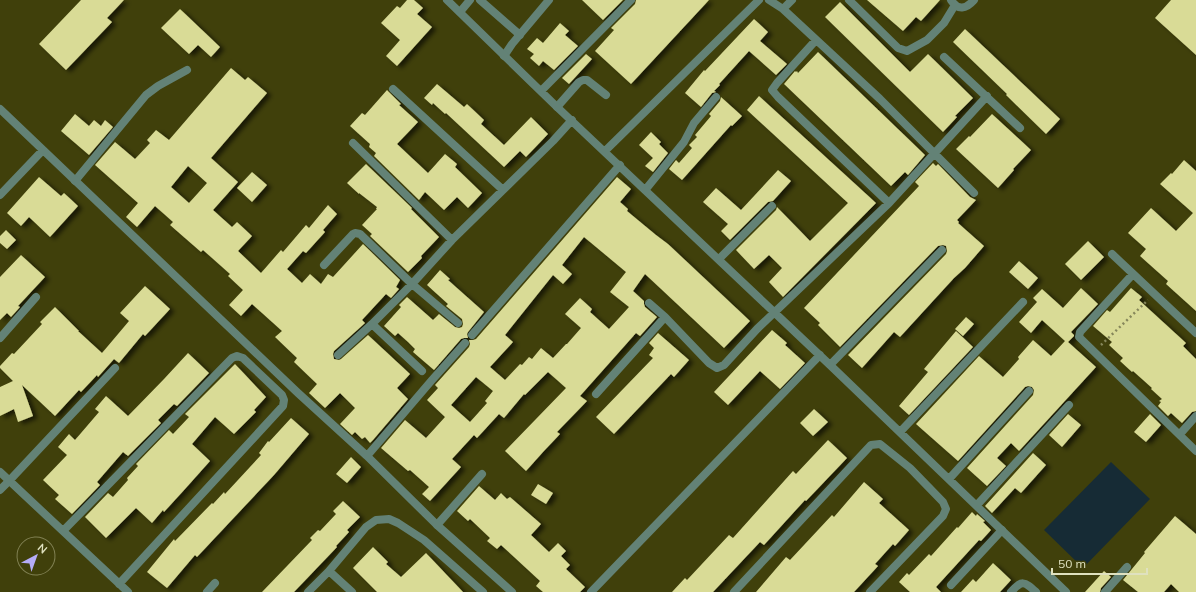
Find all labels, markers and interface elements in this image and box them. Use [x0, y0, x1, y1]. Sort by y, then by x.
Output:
north arrow [16, 536, 56, 576]
text: N [35, 540, 50, 556]
scale bar [1052, 550, 1147, 576]
text: 50 m [1058, 556, 1086, 571]

